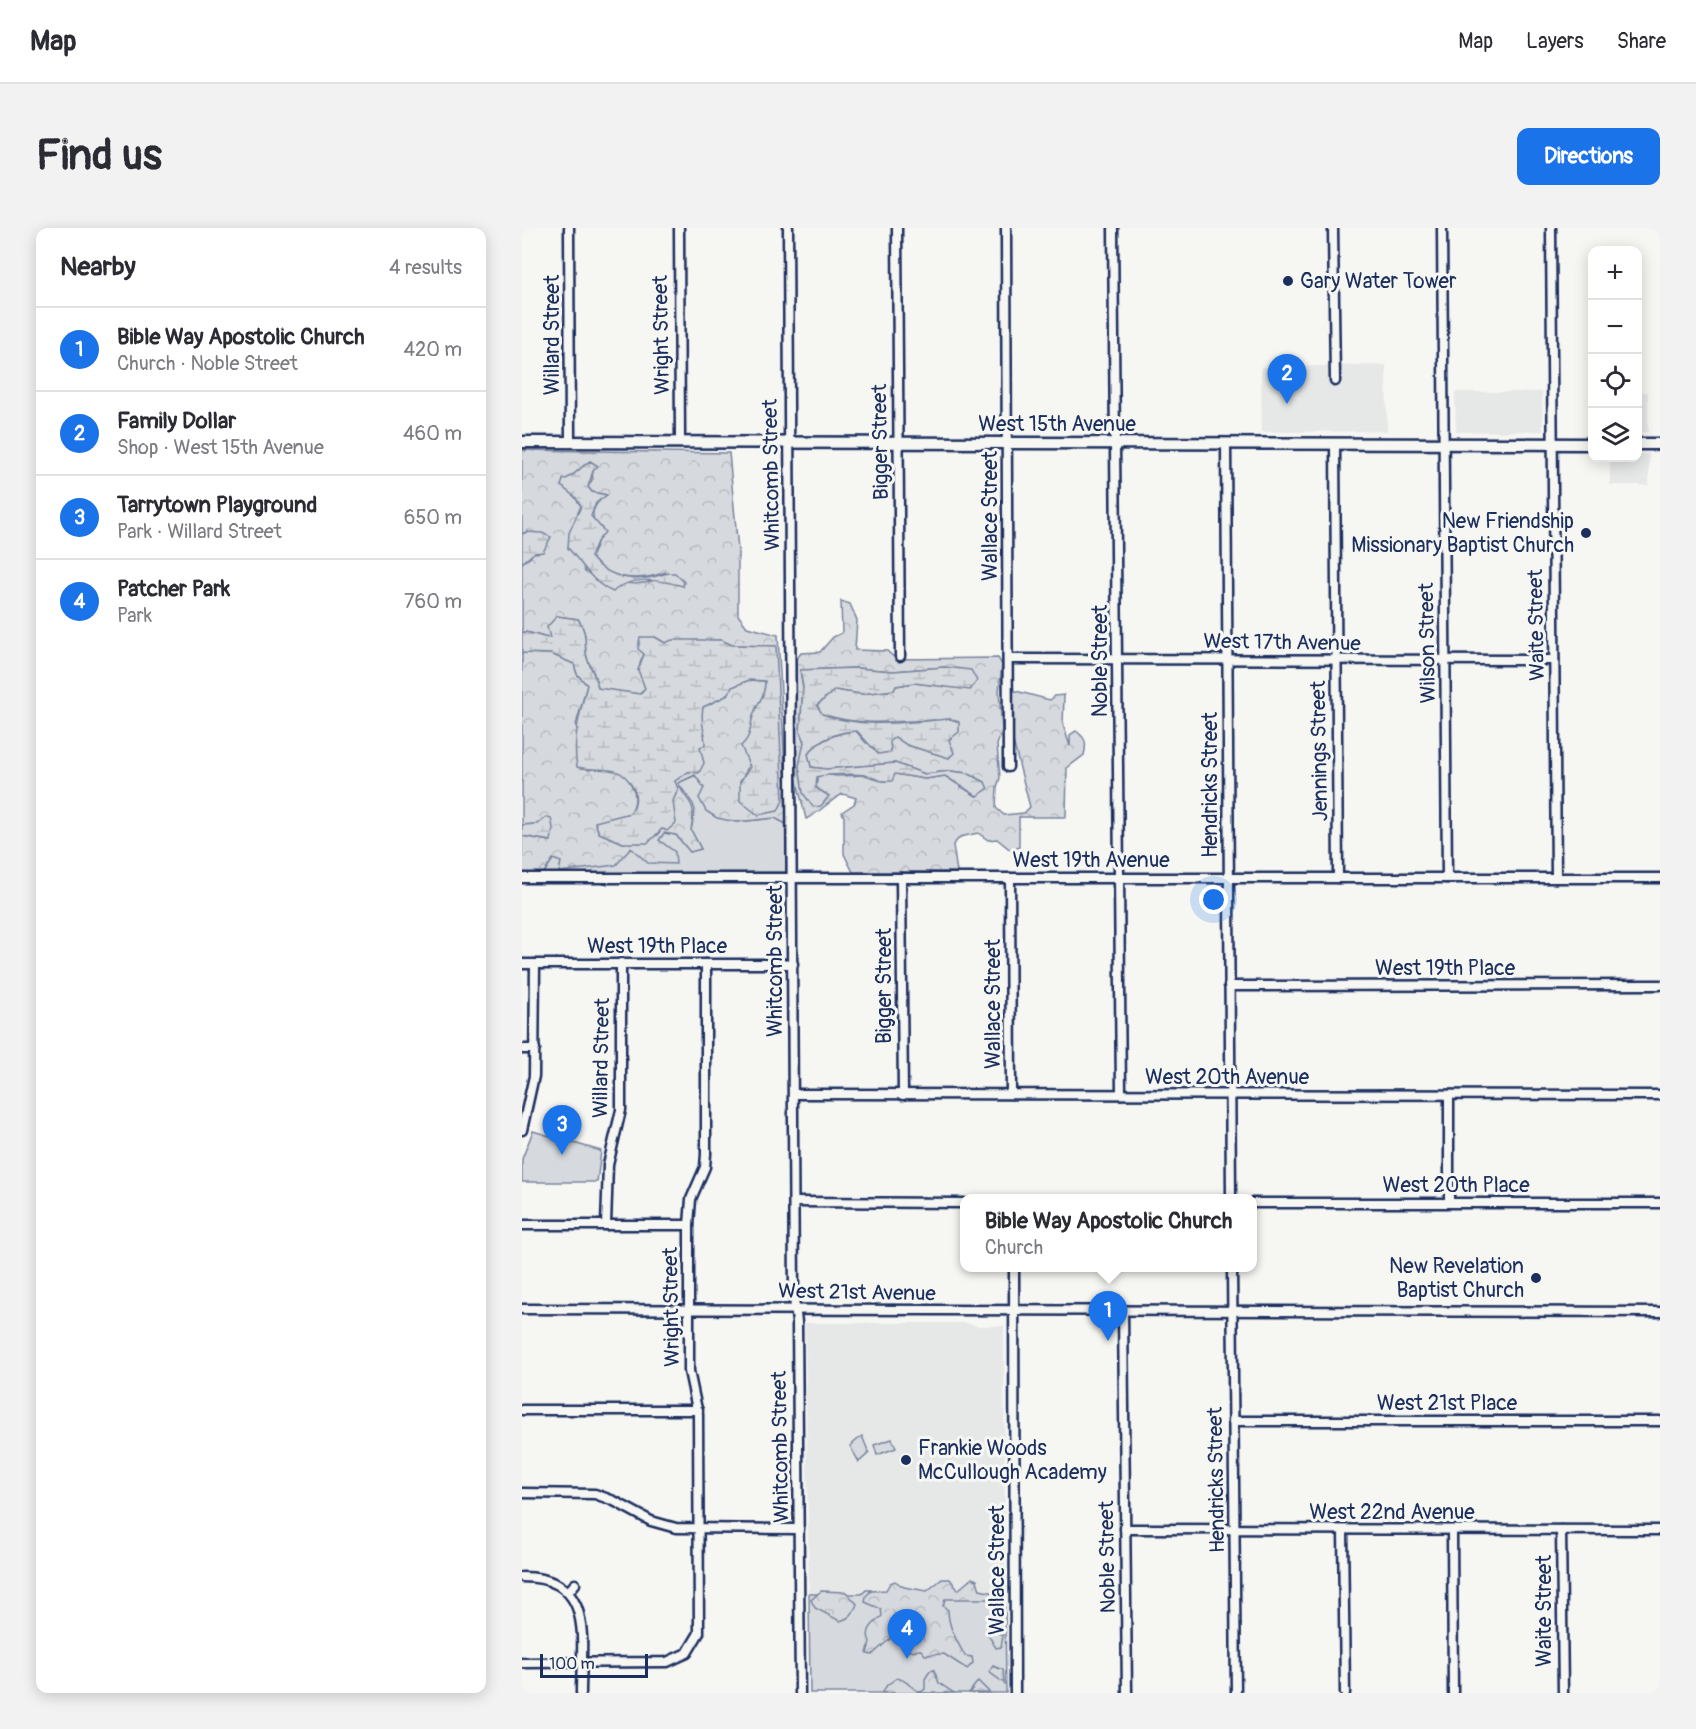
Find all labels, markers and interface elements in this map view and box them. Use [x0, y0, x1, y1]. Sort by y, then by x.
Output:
text: Map [30, 24, 76, 59]
text: Map [1458, 28, 1493, 55]
text: Layers [1526, 28, 1584, 55]
text: Share [1617, 28, 1666, 55]
button: Directions [1517, 128, 1660, 185]
text: Find us [36, 130, 162, 182]
map controls [1588, 246, 1642, 462]
button: + [1588, 246, 1642, 300]
text: Nearby [60, 251, 136, 283]
text: 4 results [389, 255, 462, 280]
place label: Gary Water Tower [1300, 268, 1457, 295]
street label: Willard Street [539, 274, 566, 395]
street label: Wright Street [647, 274, 676, 395]
marker: Gary Water Tower [1281, 274, 1295, 288]
button: − [1588, 300, 1642, 354]
text: Bible Way Apostolic Church [117, 323, 365, 351]
text: 1 [76, 337, 83, 362]
text: 420 m [403, 337, 462, 362]
text: Church · Noble Street [117, 351, 298, 376]
pin: 2 [1268, 354, 1306, 404]
button: locate [1588, 354, 1642, 408]
street label: Bigger Street [866, 383, 895, 500]
street label: Whitcomb Street [757, 398, 786, 551]
text: Family Dollar [117, 407, 236, 435]
button: layers [1588, 408, 1642, 462]
street label: West 15th Avenue [978, 411, 1136, 438]
text: 2 [74, 421, 85, 446]
text: 460 m [403, 421, 462, 446]
text: Shop · West 15th Avenue [117, 435, 324, 460]
street label: Wallace Street [977, 450, 1004, 581]
text: Tarrytown Playground [117, 491, 317, 519]
text: 3 [74, 505, 85, 530]
text: 650 m [404, 505, 462, 530]
place label: New Friendship Missionary Baptist Church [1351, 508, 1574, 559]
text: Park · Willard Street [117, 519, 282, 544]
marker: New Friendship Missionary Baptist Church [1579, 526, 1593, 540]
street label: Waite Street [1522, 568, 1551, 681]
text: Patcher Park [117, 575, 230, 603]
street label: Wilson Street [1413, 582, 1442, 703]
text: 4 [74, 589, 85, 614]
text: 760 m [404, 589, 462, 614]
text: Park [117, 603, 152, 628]
street label: Noble Street [1087, 604, 1114, 717]
street label: West 17th Avenue [1203, 628, 1362, 657]
street label: Jennings Street [1305, 680, 1334, 822]
street label: Hendricks Street [1197, 711, 1224, 858]
street label: West 19th Avenue [1012, 847, 1170, 874]
street label: Whitcomb Street [762, 884, 789, 1037]
your location [1199, 885, 1228, 914]
street label: Bigger Street [871, 927, 898, 1044]
street label: West 19th Place [587, 933, 728, 960]
street label: Wallace Street [980, 938, 1007, 1069]
street label: West 19th Place [1375, 955, 1516, 982]
street label: Willard Street [587, 997, 616, 1118]
street label: West 20th Avenue [1145, 1064, 1310, 1091]
pin: 3 [542, 1106, 582, 1155]
street label: West 20th Place [1382, 1172, 1530, 1199]
popup [960, 1194, 1257, 1272]
text: Bible Way Apostolic Church [985, 1207, 1232, 1235]
text: Church [985, 1235, 1043, 1260]
street label: Wright Street [657, 1246, 686, 1367]
place label: New Revelation Baptist Church [1389, 1253, 1524, 1304]
marker: New Revelation Baptist Church [1529, 1271, 1543, 1285]
street label: West 21st Avenue [778, 1278, 937, 1307]
pin: 1 [1088, 1292, 1128, 1341]
street label: Whitcomb Street [766, 1370, 795, 1523]
street label: West 21st Place [1377, 1390, 1518, 1417]
street label: Hendricks Street [1202, 1406, 1231, 1553]
place label: Frankie Woods McCullough Academy [918, 1435, 1107, 1486]
marker: Frankie Woods McCullough Academy [899, 1453, 913, 1467]
street label: West 22nd Avenue [1309, 1499, 1475, 1526]
street label: Noble Street [1093, 1500, 1122, 1614]
street label: Wallace Street [984, 1504, 1011, 1635]
street label: Waite Street [1531, 1555, 1558, 1667]
pin: 4 [888, 1610, 926, 1659]
scale bar [540, 1651, 648, 1678]
text: 100 m [549, 1654, 595, 1674]

